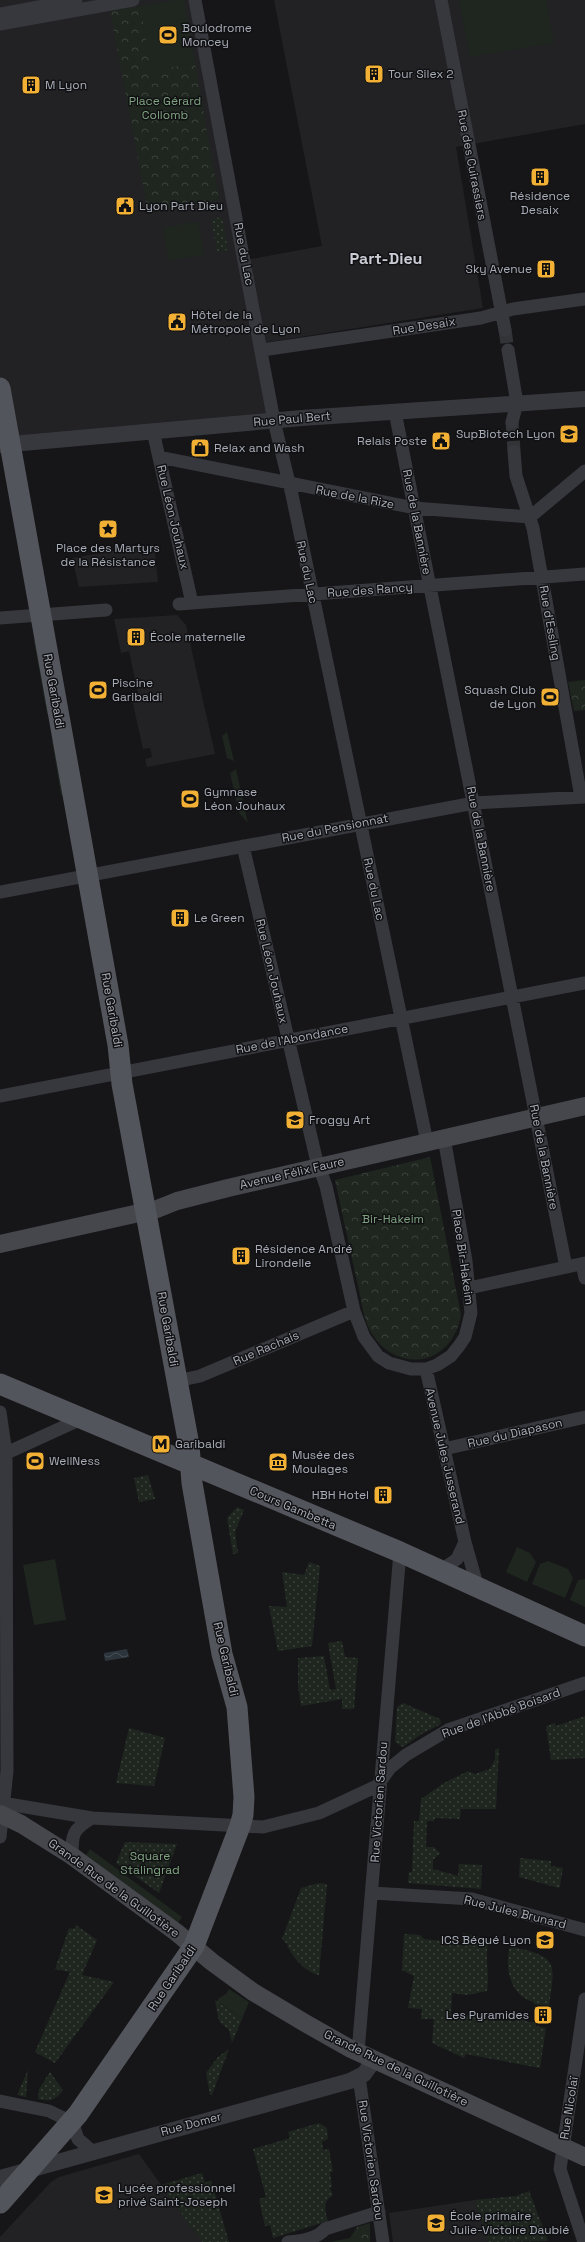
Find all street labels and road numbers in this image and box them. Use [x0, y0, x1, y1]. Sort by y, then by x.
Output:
street label: Rue des Cuirassiers [453, 109, 491, 221]
street label: Rue du Lac [230, 221, 258, 287]
street label: Rue Desaix [391, 313, 457, 339]
street label: Rue Paul Bert [253, 408, 331, 430]
street label: Rue Léon Jouhaux [153, 463, 193, 571]
street label: Rue de la Bannière [399, 468, 435, 576]
street label: Rue de la Rize [314, 482, 396, 512]
street label: Rue du Lac [293, 539, 321, 605]
street label: Rue des Rancy [327, 579, 413, 601]
street label: Rue d'Essling [536, 584, 564, 662]
street label: Rue Garibaldi [40, 652, 68, 730]
street label: Rue de la Bannière [463, 785, 499, 893]
street label: Rue du Pensionnat [280, 810, 390, 846]
street label: Rue du Lac [360, 856, 388, 922]
street label: Rue Léon Jouhaux [252, 917, 292, 1025]
street label: Rue Garibaldi [98, 971, 126, 1049]
street label: Rue de l'Abondance [234, 1020, 350, 1058]
street label: Rue de la Bannière [526, 1103, 562, 1211]
street label: Avenue Félix Faure [238, 1153, 346, 1193]
street label: Place Bir-Hakeim [448, 1208, 478, 1306]
street label: Rue Garibaldi [154, 1290, 182, 1368]
street label: Rue Rachais [231, 1327, 301, 1369]
street label: Avenue Jules Jusserand [422, 1386, 468, 1526]
street label: Rue du Diapason [466, 1414, 564, 1452]
street label: Cours Gambetta [247, 1483, 339, 1533]
street label: Rue Garibaldi [210, 1620, 242, 1698]
street label: Rue de l'Abbé Boisard [440, 1684, 562, 1742]
street label: Rue Victorien Sardou [367, 1741, 391, 1863]
street label: Grande Rue de la Guillotière [45, 1835, 183, 1941]
street label: Rue Jules Brunard [462, 1892, 568, 1932]
street label: Rue Garibaldi [144, 1942, 200, 2014]
street label: Grande Rue de la Guillotière [321, 2026, 471, 2110]
street label: Rue Nicolaï [556, 2074, 582, 2141]
street label: Rue Victorien Sardou [355, 2099, 387, 2221]
street label: Rue Domer [159, 2108, 224, 2140]

